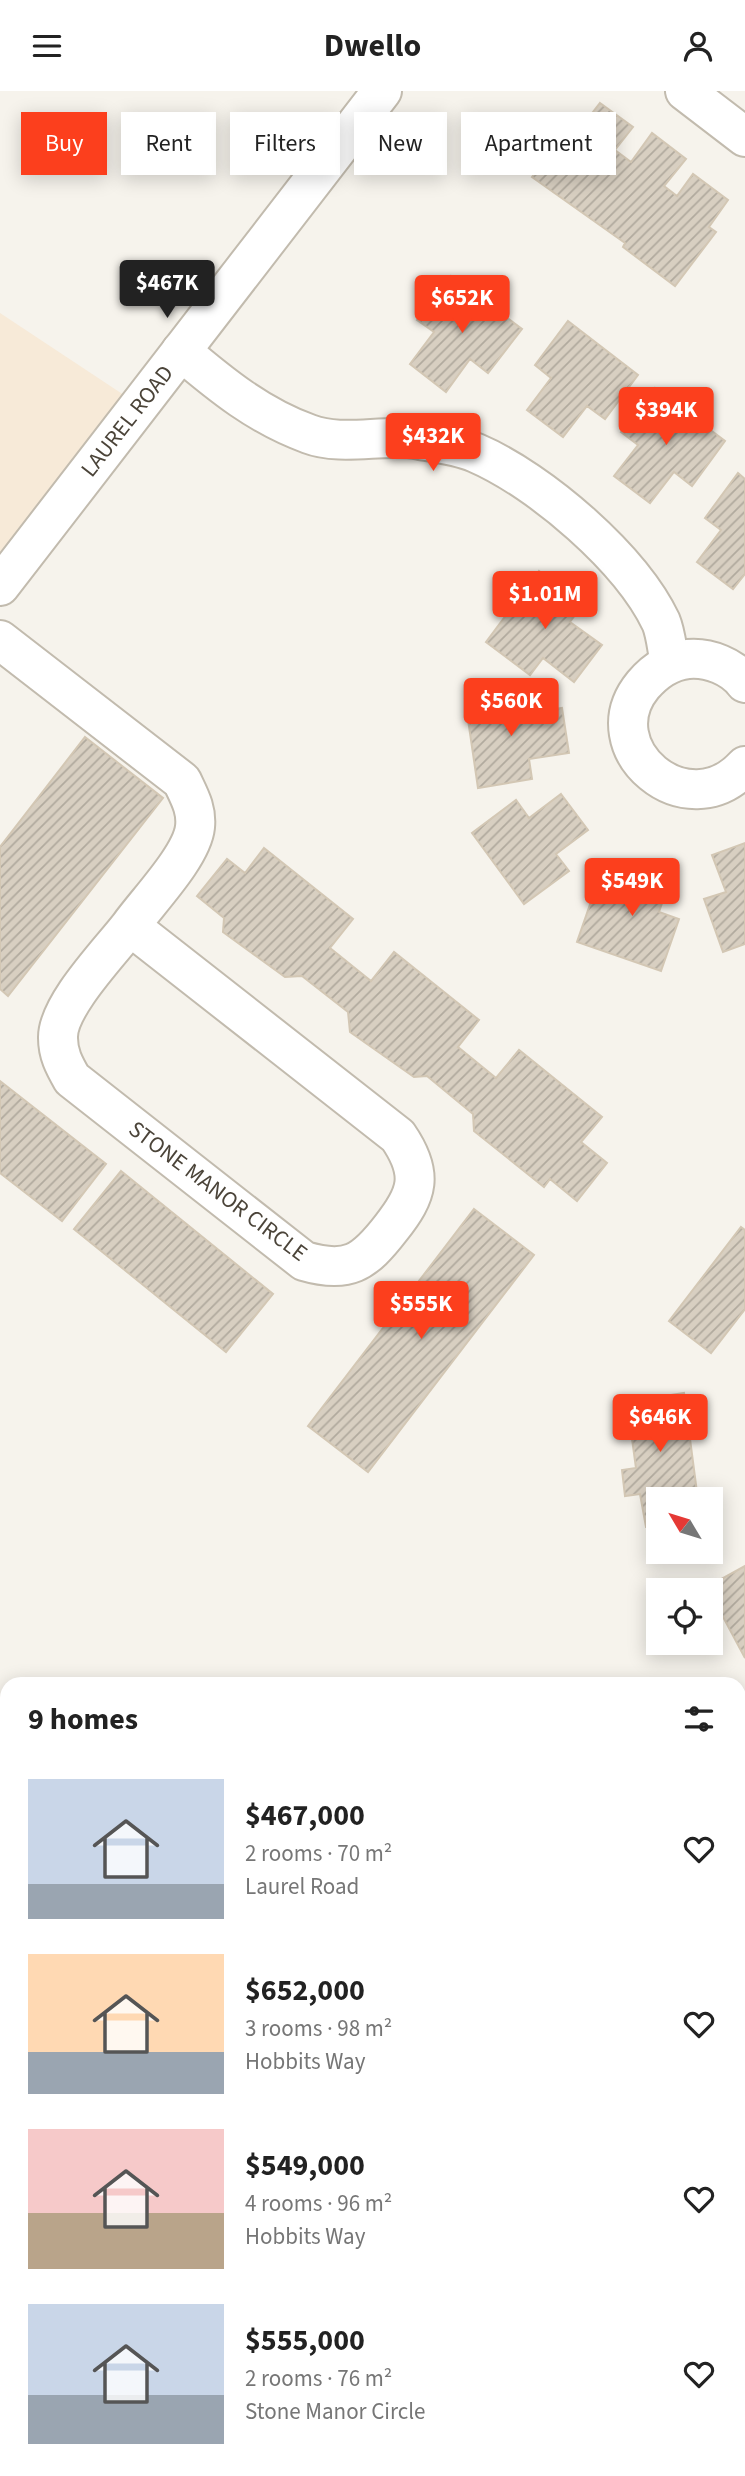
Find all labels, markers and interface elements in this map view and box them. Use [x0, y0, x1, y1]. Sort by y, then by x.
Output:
text: Dwello [324, 23, 421, 69]
icon: menu [28, 27, 66, 65]
icon: person [679, 27, 717, 65]
chip: Buy [21, 112, 107, 175]
chip: Rent [121, 112, 216, 175]
chip: Filters [230, 112, 340, 175]
chip: New [354, 112, 447, 175]
chip: Apartment [461, 112, 616, 175]
pin: $467K [118, 261, 216, 320]
text: $467K [136, 266, 198, 299]
pin: $652K [413, 275, 511, 335]
text: $652K [431, 281, 493, 314]
street label: LAUREL ROAD [73, 358, 181, 484]
pin: $394K [617, 387, 715, 447]
text: $394K [635, 393, 697, 426]
pin: $432K [384, 413, 482, 473]
text: $432K [402, 419, 464, 452]
pin: $1.01M [488, 571, 602, 631]
text: $1.01M [508, 577, 582, 610]
pin: $560K [462, 679, 560, 738]
text: $560K [480, 684, 542, 717]
pin: $549K [583, 859, 681, 918]
text: $549K [601, 864, 663, 897]
street label: STONE MANOR CIRCLE [122, 1113, 314, 1269]
pin: $555K [372, 1281, 470, 1341]
text: $555K [390, 1287, 452, 1320]
pin: $646K [611, 1395, 709, 1454]
text: $646K [629, 1400, 691, 1433]
north arrow [646, 1487, 723, 1565]
map controls [646, 1487, 723, 1655]
button: locate [646, 1578, 723, 1655]
text: 9 homes [28, 1698, 138, 1741]
icon: filters [680, 1700, 718, 1738]
text: $467,000 [245, 1794, 365, 1837]
icon: home [84, 1807, 168, 1891]
icon: heart [680, 1830, 718, 1868]
text: 2 rooms · 70 m² [245, 1837, 392, 1870]
text: Laurel Road [245, 1870, 359, 1903]
text: $652,000 [245, 1969, 365, 2012]
icon: home [84, 1982, 168, 2066]
icon: heart [680, 2005, 718, 2043]
text: 3 rooms · 98 m² [245, 2012, 392, 2045]
text: Hobbits Way [245, 2045, 365, 2078]
text: $549,000 [245, 2144, 365, 2187]
icon: home [84, 2157, 168, 2241]
icon: heart [680, 2180, 718, 2218]
text: 4 rooms · 96 m² [245, 2187, 392, 2220]
text: Hobbits Way [245, 2220, 365, 2253]
text: $555,000 [245, 2319, 365, 2362]
icon: home [84, 2332, 168, 2416]
icon: heart [680, 2355, 718, 2393]
text: 2 rooms · 76 m² [245, 2362, 392, 2395]
text: Stone Manor Circle [245, 2395, 426, 2428]

